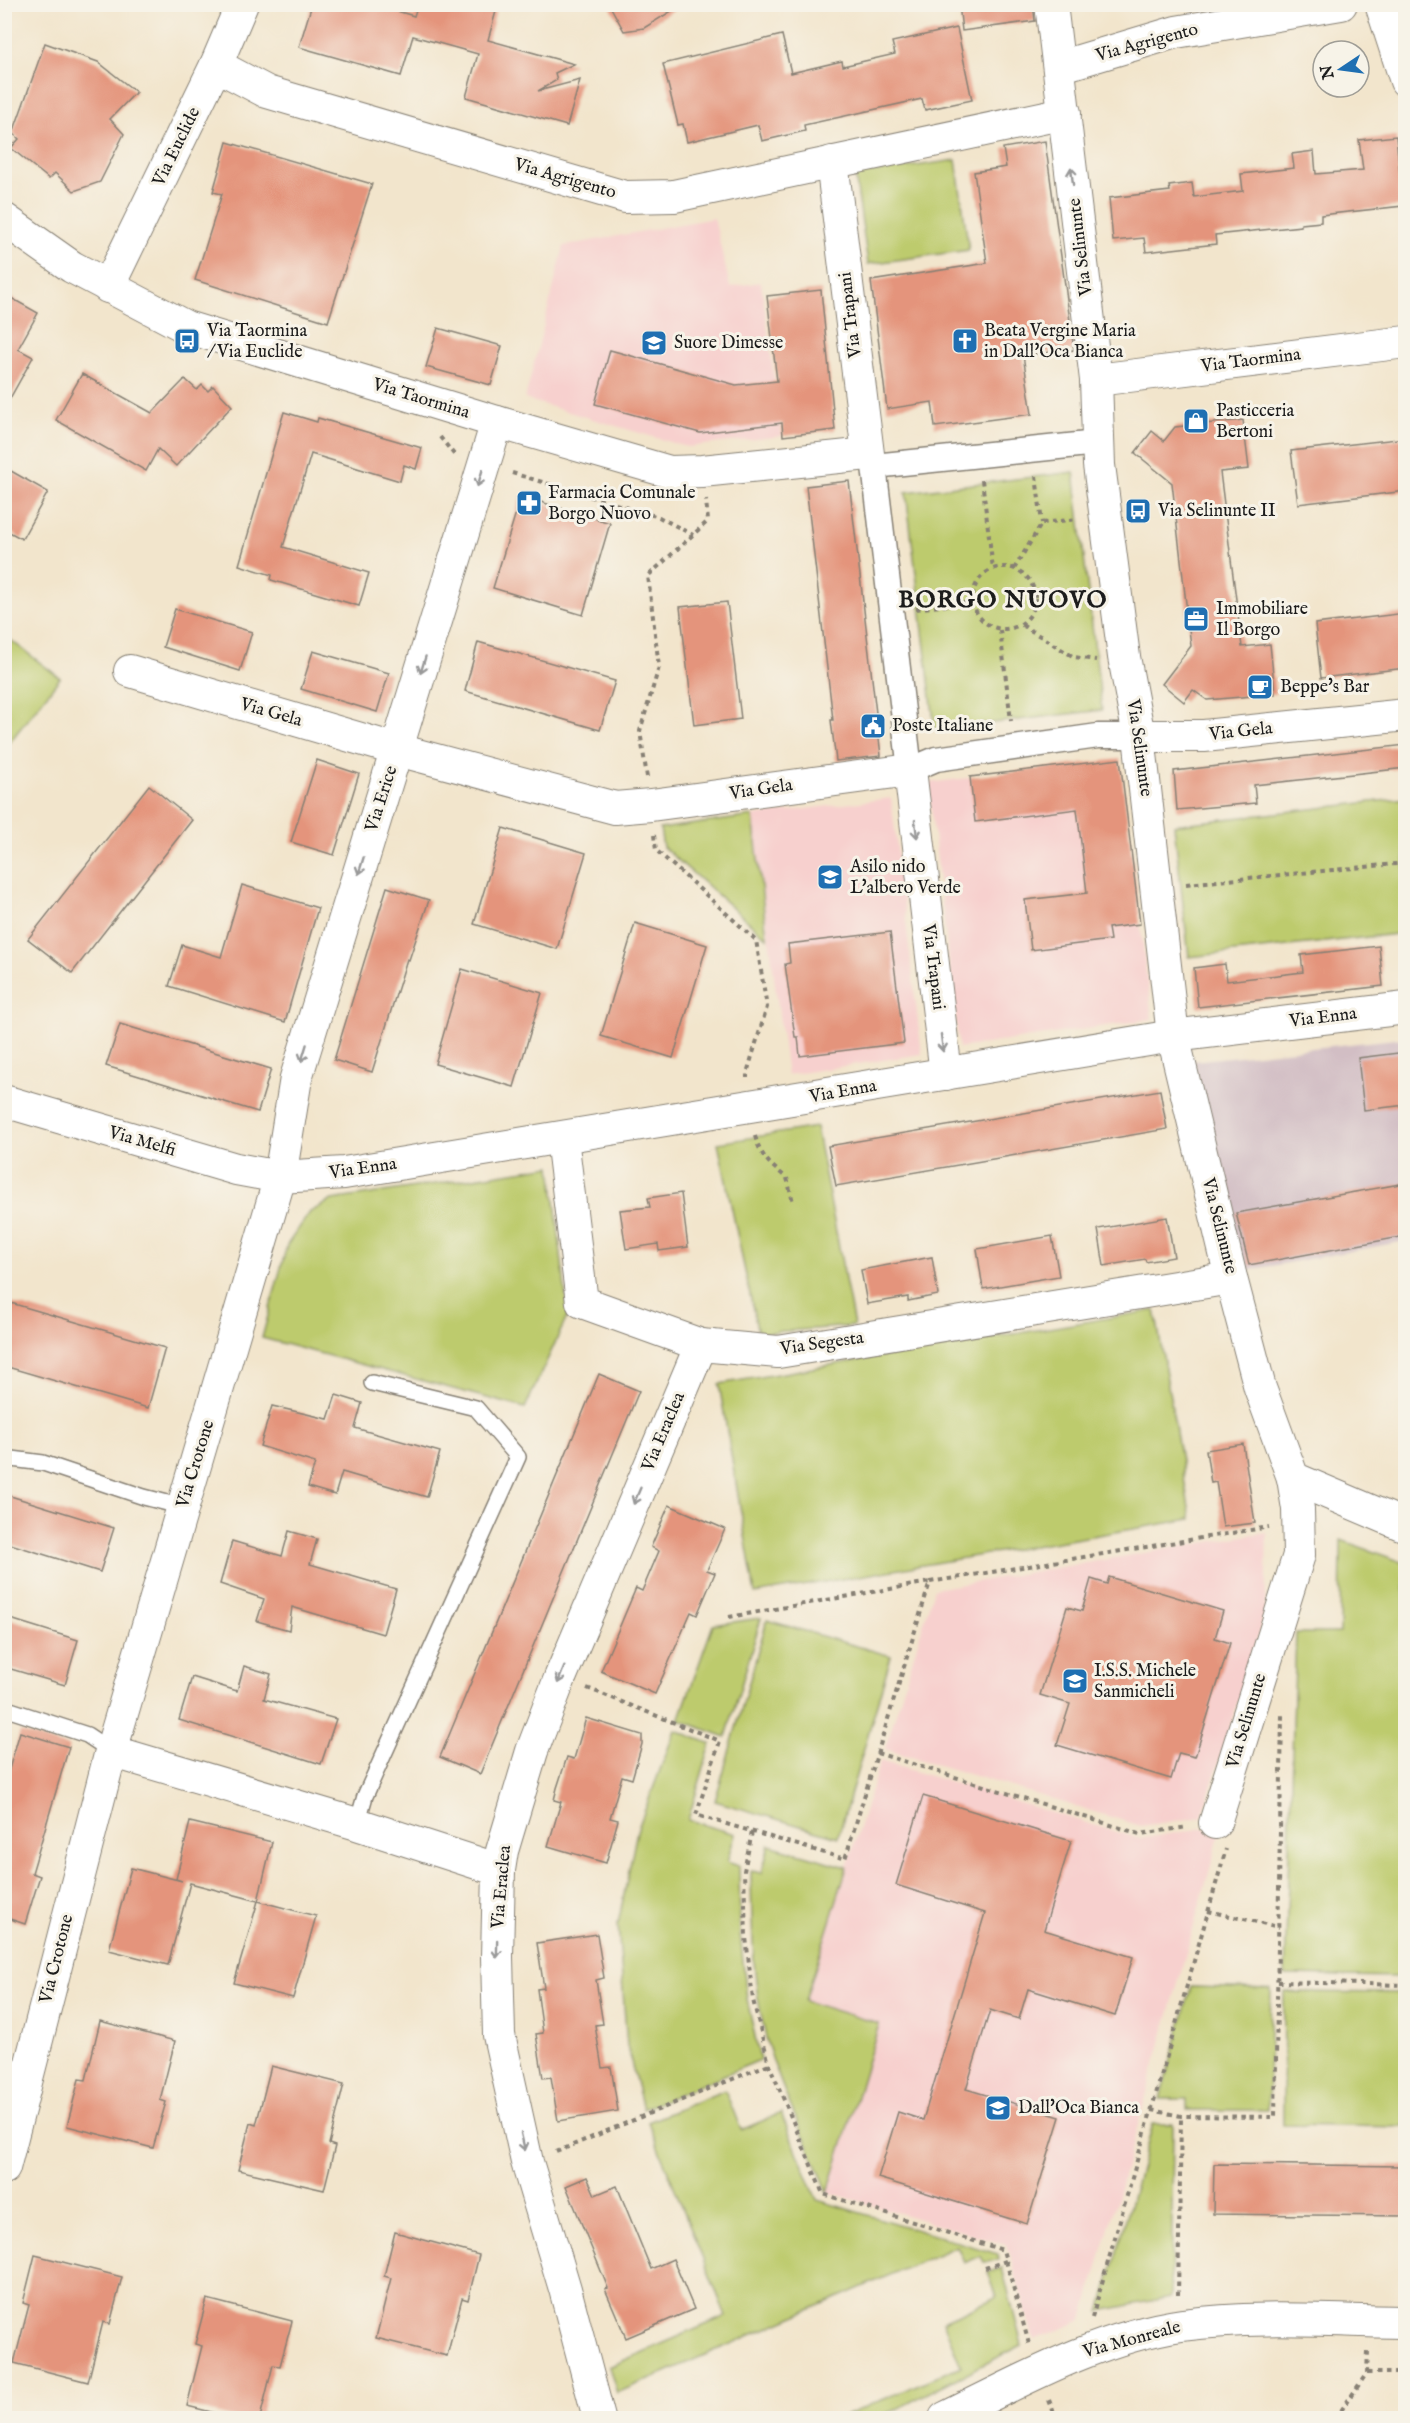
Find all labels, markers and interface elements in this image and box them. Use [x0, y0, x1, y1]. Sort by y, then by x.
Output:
street label: Via Agrigento [1092, 18, 1201, 68]
north arrow [1311, 39, 1371, 99]
text: N [1317, 63, 1340, 82]
street label: Via Euclide [148, 104, 206, 191]
street label: Via Agrigento [510, 153, 619, 205]
one-way arrow [1067, 166, 1078, 186]
street label: Via Selinunte [1064, 197, 1099, 298]
street label: Via Trapani [834, 271, 868, 360]
place label: Via Taormina / Via Euclide [206, 320, 307, 364]
place label: Beata Vergine Maria in Dall'Oca Bianca [984, 320, 1136, 364]
bus stop icon: Via Taormina / Via Euclide [172, 326, 202, 356]
church icon: Beata Vergine Maria in Dall'Oca Bianca [950, 326, 980, 356]
school or university icon: Suore Dimesse [639, 328, 669, 358]
place label: Suore Dimesse [674, 332, 783, 355]
street label: Via Taormina [1199, 343, 1302, 379]
street label: Via Taormina [369, 373, 472, 425]
place label: Pasticceria Bertoni [1216, 400, 1294, 444]
shop icon: Pasticceria Bertoni [1181, 406, 1211, 436]
one-way arrow [474, 468, 485, 487]
place label: Farmacia Comunale Borgo Nuovo [548, 482, 696, 526]
pharmacy icon: Farmacia Comunale Borgo Nuovo [514, 488, 544, 518]
bus stop icon: Via Selinunte II [1123, 496, 1153, 526]
place label: Via Selinunte II [1157, 500, 1276, 523]
district label: BORGO NUOVO [898, 585, 1108, 616]
place label: Immobiliare Il Borgo [1216, 598, 1308, 642]
office icon: Immobiliare Il Borgo [1181, 604, 1211, 634]
one-way arrow [417, 655, 428, 674]
cafe icon: Beppe's Bar [1245, 672, 1275, 702]
place label: Beppe's Bar [1280, 676, 1370, 699]
street label: Via Gela [236, 693, 305, 733]
street label: Via Selinunte [1121, 697, 1157, 798]
public building icon: Poste Italiane [858, 711, 888, 741]
place label: Poste Italiane [892, 715, 993, 738]
street label: Via Gela [1207, 717, 1274, 747]
street label: Via Erice [360, 763, 403, 836]
street label: Via Gela [727, 774, 794, 806]
one-way arrow [911, 818, 922, 838]
one-way arrow [355, 856, 366, 875]
place label: Asilo nido L'albero Verde [849, 856, 961, 900]
school or university icon: Asilo nido L'albero Verde [815, 862, 845, 892]
street label: Via Trapani [916, 922, 950, 1011]
street label: Via Enna [1287, 1002, 1358, 1034]
one-way arrow [937, 1032, 948, 1052]
one-way arrow [298, 1043, 309, 1062]
street label: Via Enna [807, 1075, 879, 1109]
street label: Via Melfi [105, 1121, 178, 1163]
street label: Via Enna [327, 1153, 398, 1185]
street label: Via Selinunte [1196, 1175, 1242, 1276]
street label: Via Segesta [778, 1327, 865, 1361]
street label: Via Eraclea [637, 1389, 691, 1476]
street label: Via Crotone [171, 1417, 220, 1512]
one-way arrow [631, 1486, 642, 1504]
place label: I.S.S. Michele Sanmicheli [1094, 1660, 1196, 1704]
one-way arrow [555, 1665, 566, 1684]
school or university icon: I.S.S. Michele Sanmicheli [1060, 1666, 1090, 1696]
street label: Via Selinunte [1221, 1671, 1272, 1772]
street label: Via Eraclea [487, 1844, 517, 1931]
street label: Via Crotone [35, 1912, 79, 2007]
one-way arrow [492, 1939, 503, 1959]
school or university icon: Dall'Oca Bianca [983, 2093, 1013, 2123]
place label: Dall'Oca Bianca [1018, 2097, 1139, 2120]
one-way arrow [517, 2132, 529, 2151]
street label: Via Monreale [1080, 2316, 1183, 2364]

